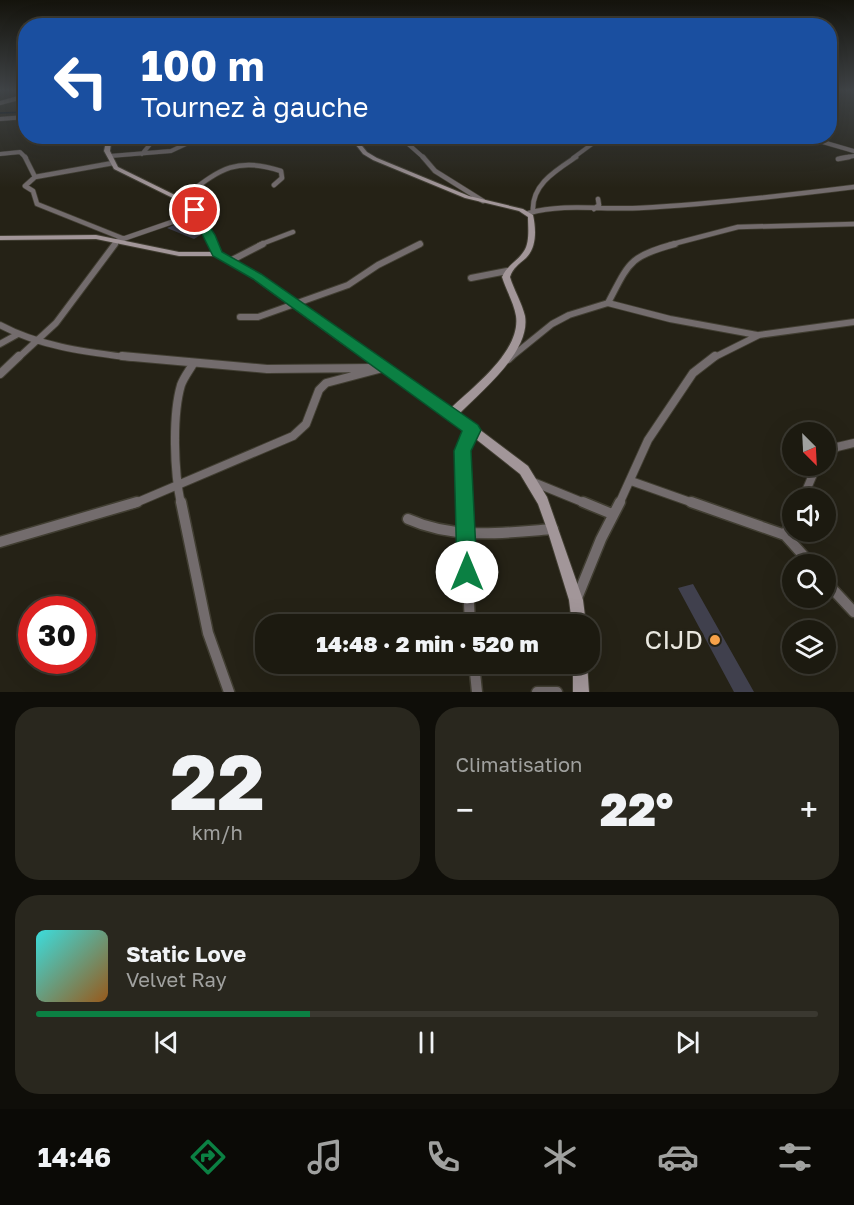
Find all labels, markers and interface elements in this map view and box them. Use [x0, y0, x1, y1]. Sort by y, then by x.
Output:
text: 100 m [141, 40, 264, 90]
icon: left [42, 42, 120, 120]
text: Tournez à gauche [141, 91, 368, 123]
pin [169, 184, 220, 235]
icon: arrive [178, 193, 211, 226]
north arrow [782, 422, 836, 476]
map controls [782, 422, 836, 674]
button: sound [782, 488, 836, 542]
position arrow [435, 540, 499, 604]
button: search [782, 554, 836, 608]
speed limit sign: 30 [18, 596, 96, 674]
button: layers [782, 620, 836, 674]
place label: CIJD [645, 624, 703, 655]
text: 14:48 · 2 min · 520 m [316, 630, 539, 657]
marker: CIJD [708, 633, 722, 647]
text: 22 [170, 734, 265, 827]
text: Climatisation [456, 752, 582, 776]
text: 22° [600, 782, 673, 836]
text: − [456, 790, 474, 829]
text: + [800, 790, 818, 829]
text: km/h [192, 820, 243, 844]
text: Static Love [126, 940, 246, 967]
text: Velvet Ray [126, 967, 227, 991]
icon: previous [150, 1026, 183, 1059]
icon: pause [410, 1026, 443, 1059]
icon: next [671, 1026, 704, 1059]
icon: directions [187, 1136, 229, 1178]
icon: music [304, 1136, 346, 1178]
icon: phone [422, 1136, 464, 1178]
icon: climate [539, 1136, 581, 1178]
icon: car [657, 1136, 699, 1178]
icon: filters [774, 1136, 816, 1178]
text: 14:46 [38, 1141, 111, 1173]

